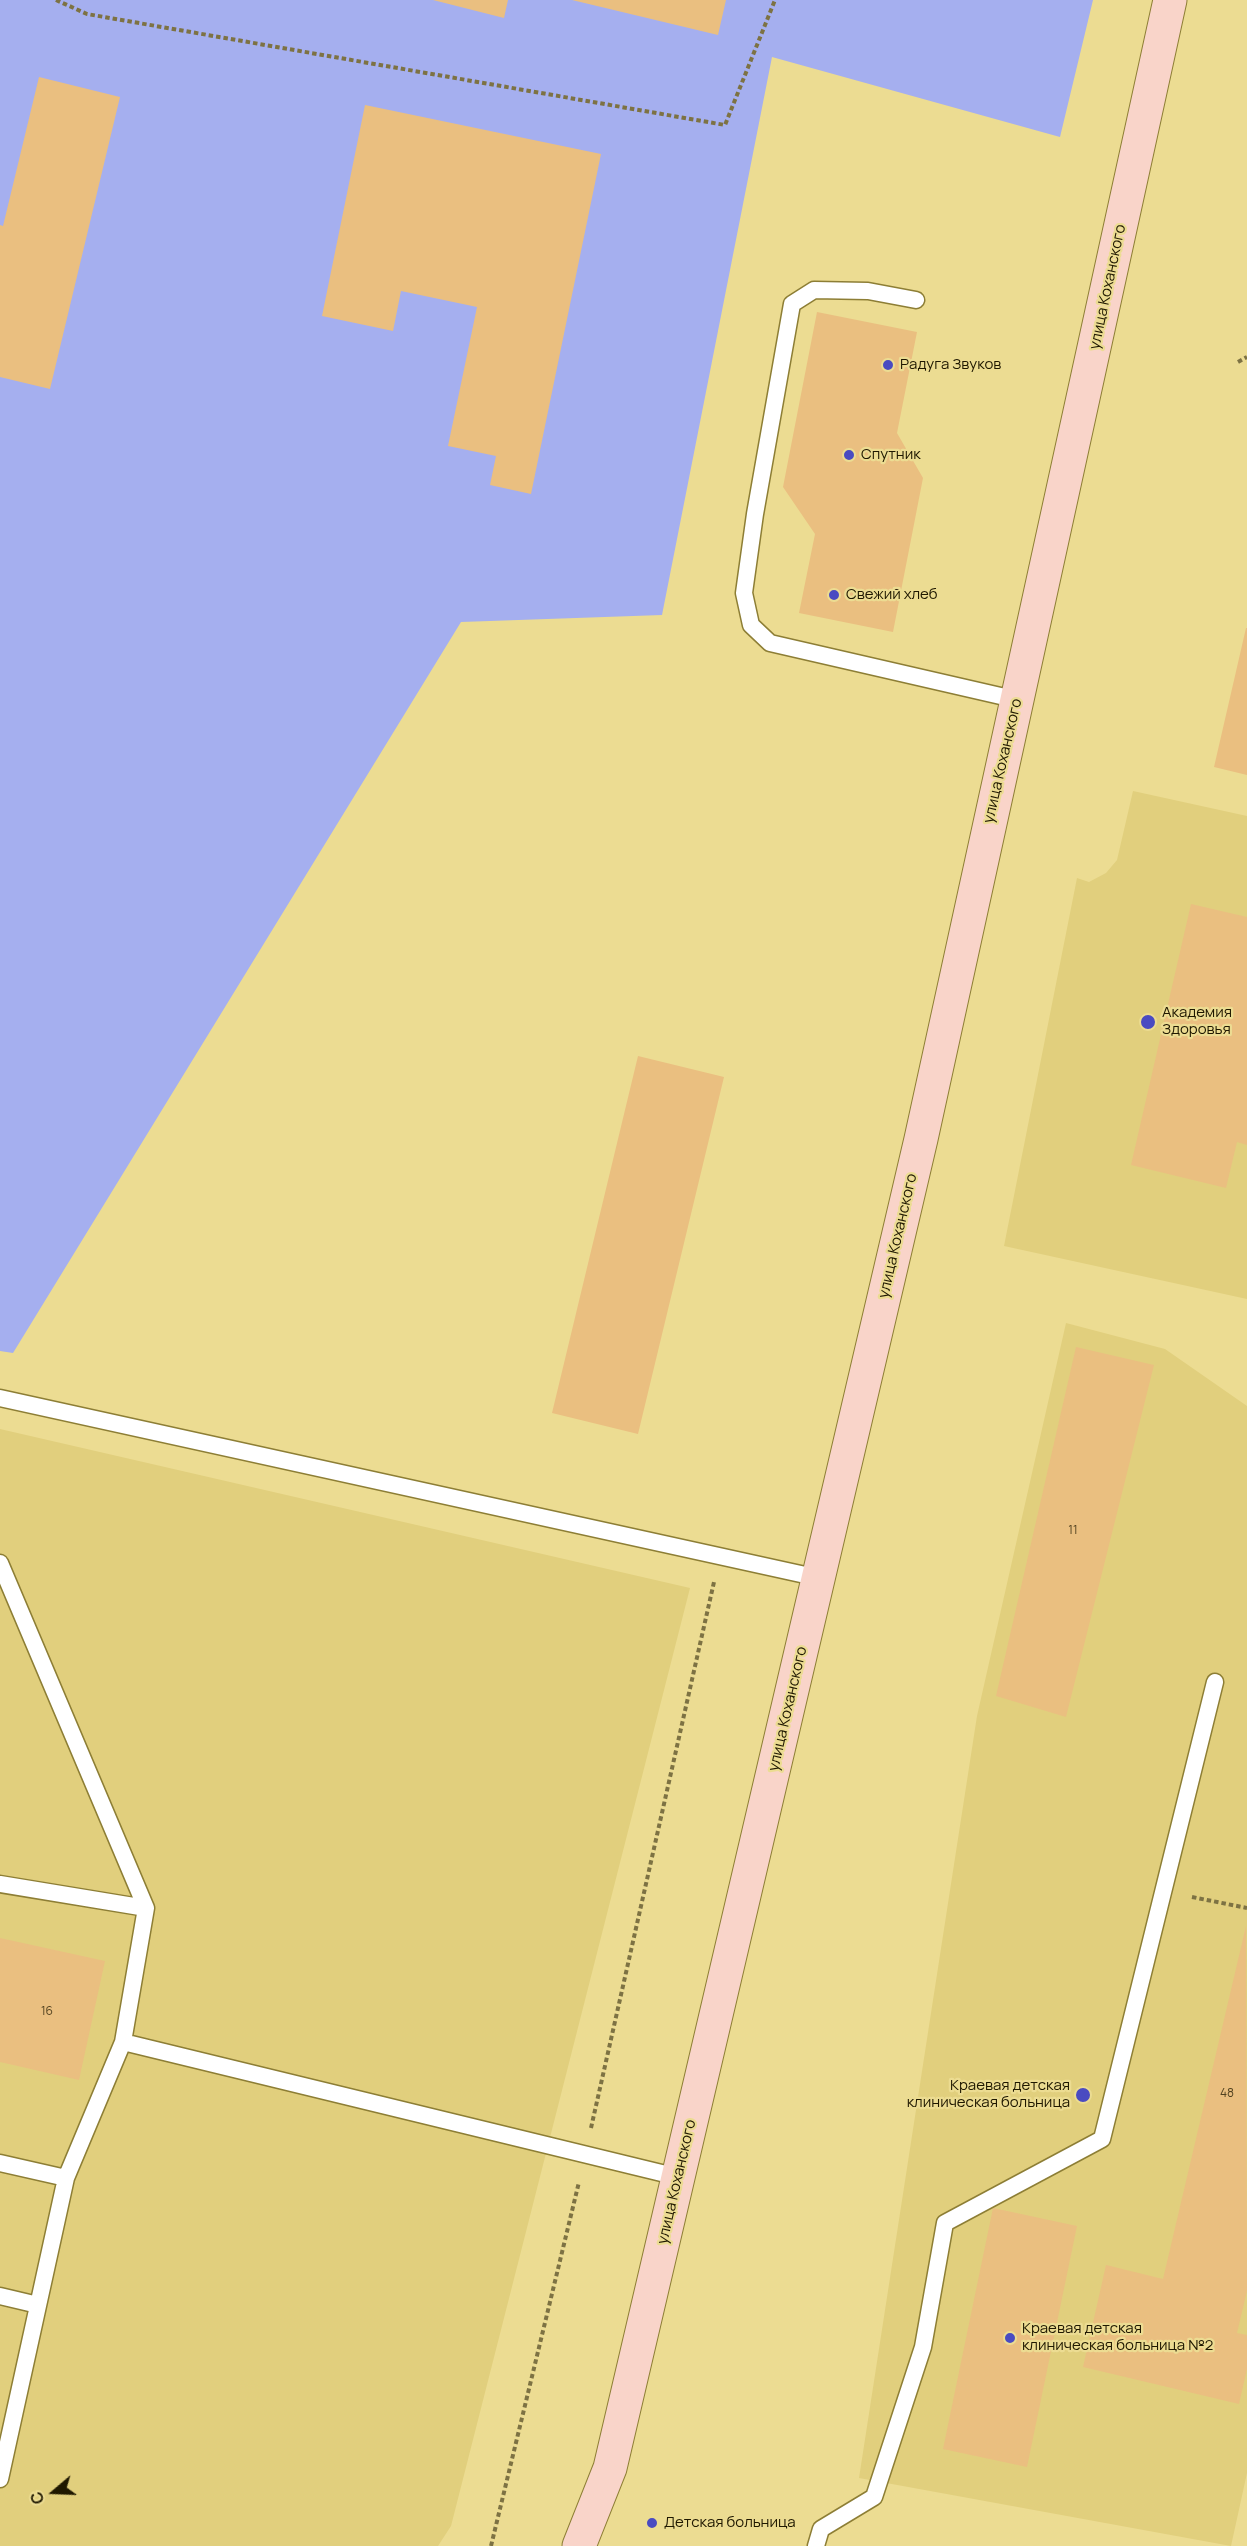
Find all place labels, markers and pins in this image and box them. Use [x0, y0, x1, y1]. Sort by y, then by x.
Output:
place label: Радуга Звуков [900, 356, 1001, 374]
marker: Радуга Звуков [881, 358, 895, 372]
place label: Спутник [861, 446, 921, 464]
marker: Спутник [842, 448, 856, 462]
place label: Свежий хлеб [846, 586, 938, 604]
marker: Свежий хлеб [827, 588, 841, 602]
place label: Академия Здоровья [1162, 1004, 1232, 1039]
marker: Академия Здоровья [1139, 1013, 1157, 1031]
place label: Краевая детская клиническая больница [907, 2077, 1070, 2112]
marker: Краевая детская клиническая больница [1074, 2086, 1092, 2104]
place label: Краевая детская клиническая больница №2 [1022, 2320, 1213, 2355]
marker: Краевая детская клиническая больница №2 [1003, 2331, 1017, 2345]
place label: Детская больница [664, 2514, 796, 2532]
marker: Детская больница [645, 2516, 659, 2530]

